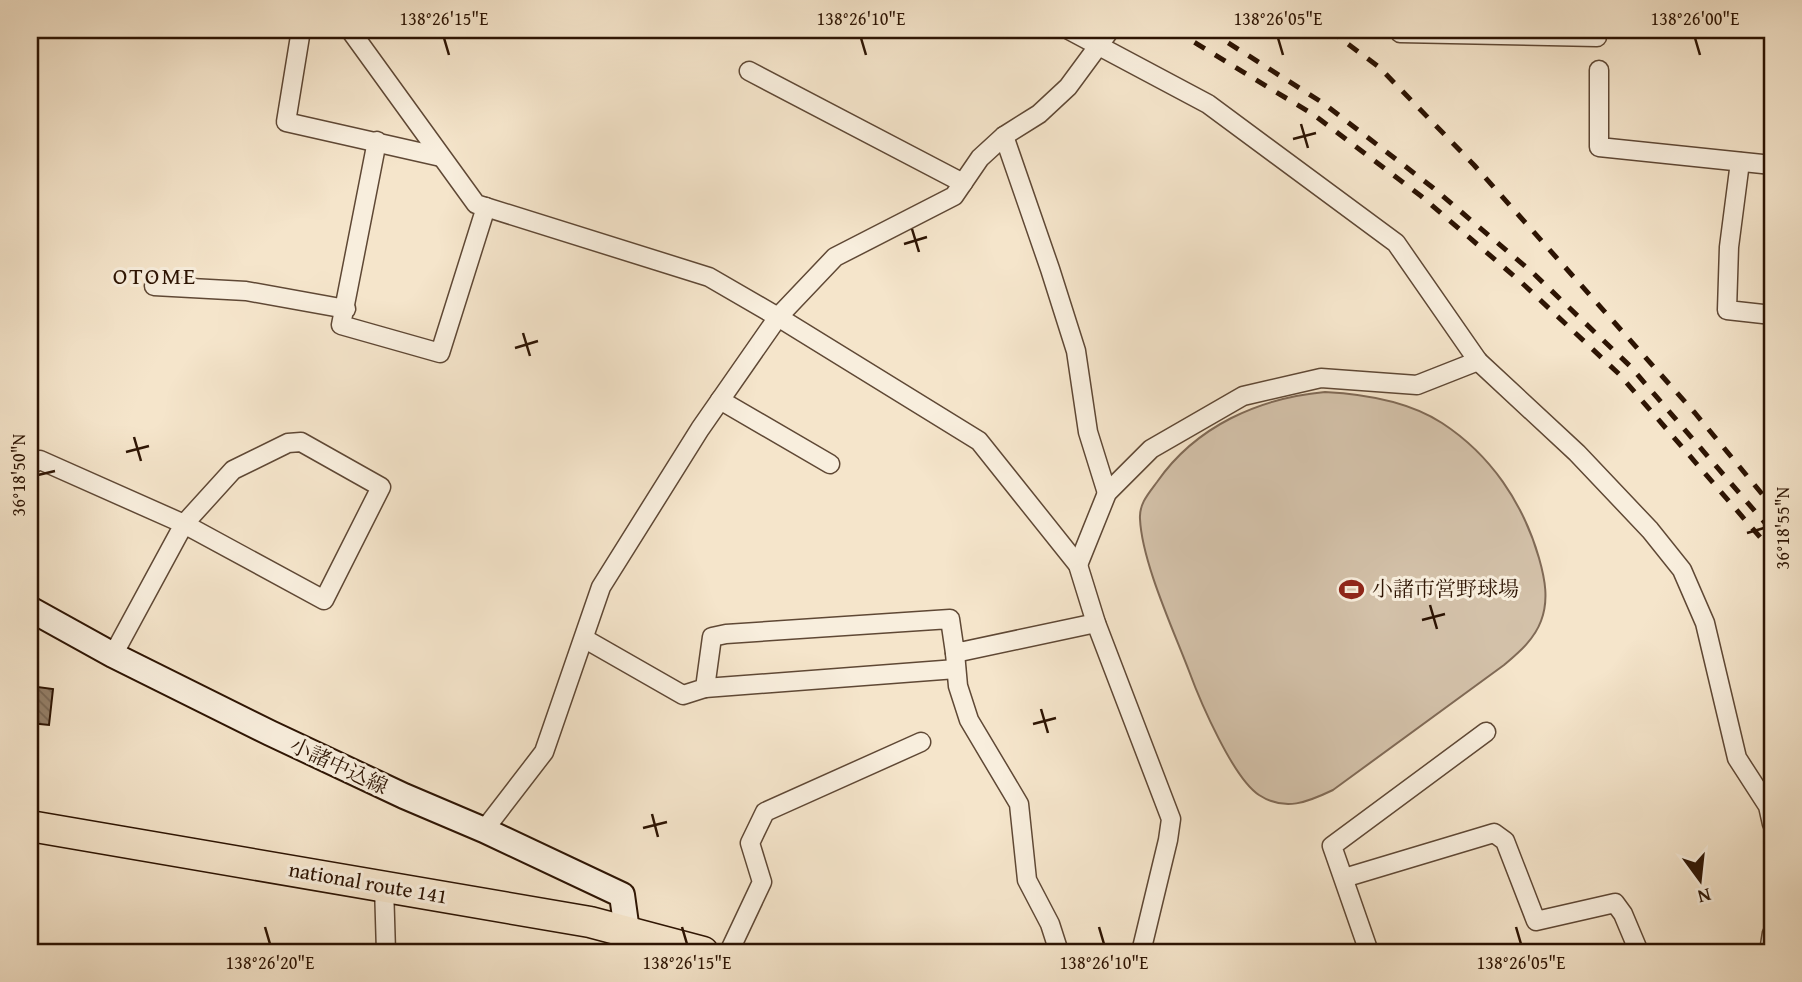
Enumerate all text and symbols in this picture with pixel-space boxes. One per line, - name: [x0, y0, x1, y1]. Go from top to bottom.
- text: 138°26'15"E: [400, 5, 488, 32]
- text: 138°26'10"E: [817, 5, 905, 32]
- text: 138°26'05"E: [1234, 5, 1322, 32]
- text: 138°26'00"E: [1651, 5, 1739, 32]
- district label: OTOME: [113, 258, 197, 293]
- text: 36°18'50"N: [5, 433, 32, 516]
- text: 36°18'55"N: [1769, 486, 1796, 569]
- place label: 小諸市営野球場: [1372, 573, 1519, 604]
- sports icon: 小諸市営野球場: [1338, 575, 1366, 603]
- street label: 小諸中込線: [285, 729, 393, 802]
- north arrow: [1666, 846, 1736, 916]
- street label: national route 141: [286, 853, 450, 912]
- text: N: [1694, 881, 1714, 912]
- text: 138°26'20"E: [226, 949, 314, 976]
- text: 138°26'15"E: [643, 949, 731, 976]
- text: 138°26'10"E: [1060, 949, 1148, 976]
- text: 138°26'05"E: [1477, 949, 1565, 976]

